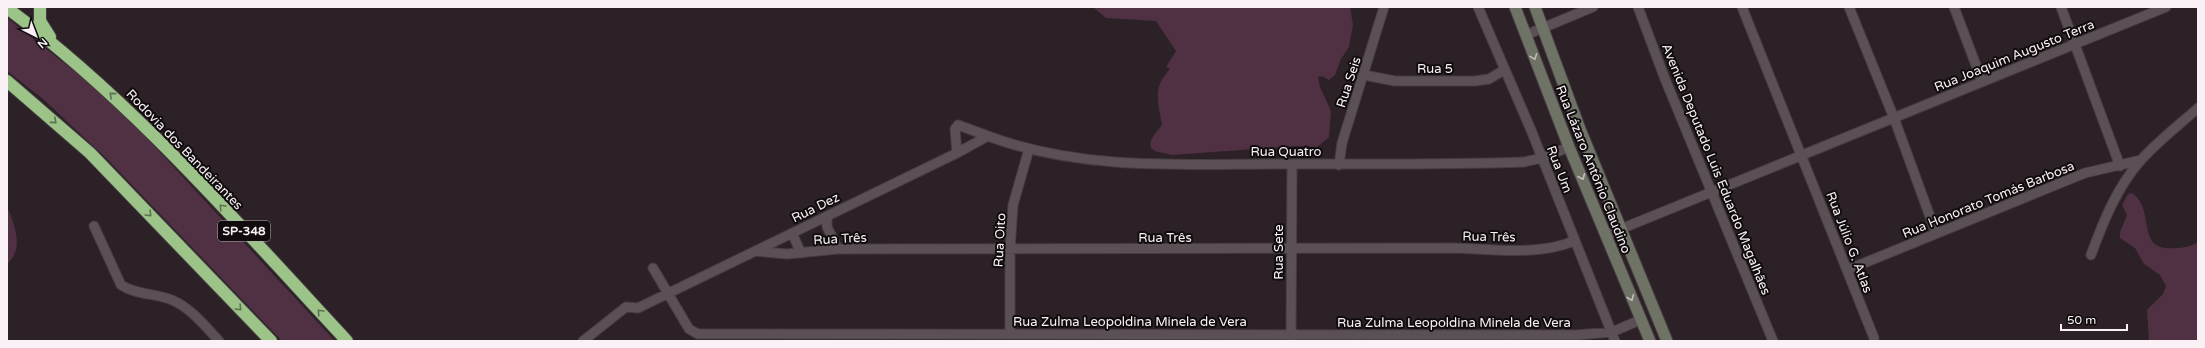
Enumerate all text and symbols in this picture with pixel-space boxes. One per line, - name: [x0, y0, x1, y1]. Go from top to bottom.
- north arrow: [16, 16, 56, 56]
- street label: Rua Joaquim Augusto Terra: [1932, 16, 2097, 95]
- text: N: [35, 35, 50, 51]
- street label: Avenida Deputado Luis Eduardo Magalhães: [1658, 41, 1774, 297]
- one-way arrow: [1530, 53, 1538, 60]
- street label: Rua Seis: [1333, 55, 1365, 110]
- street label: Rua 5: [1417, 61, 1453, 77]
- street label: Rua Lázaro Antônio Claudino: [1552, 83, 1634, 256]
- street label: Rodovia dos Bandeirantes: [123, 86, 246, 213]
- one-way arrow: [110, 92, 117, 99]
- one-way arrow: [49, 116, 56, 123]
- street label: Rua Um: [1543, 143, 1575, 195]
- street label: Rua Quatro: [1250, 144, 1322, 160]
- street label: Rua Honorato Tomás Barbosa: [1900, 158, 2077, 242]
- one-way arrow: [1577, 174, 1585, 181]
- street label: Rua Dez: [789, 189, 842, 226]
- street label: Rua Júlio G. Atlas: [1822, 189, 1876, 295]
- one-way arrow: [220, 204, 227, 212]
- one-way arrow: [144, 209, 152, 217]
- street label: Rua Oito: [991, 212, 1009, 268]
- road number: SP-348: [218, 221, 270, 241]
- street label: Rua Sete: [1271, 224, 1287, 280]
- street label: Rua Três: [1462, 229, 1516, 245]
- street label: Rua Três: [813, 230, 867, 248]
- street label: Rua Três: [1138, 230, 1192, 246]
- one-way arrow: [1627, 294, 1635, 301]
- one-way arrow: [234, 303, 242, 311]
- scale bar: [2061, 306, 2127, 332]
- one-way arrow: [318, 310, 325, 317]
- text: 50 m: [2067, 313, 2096, 327]
- street label: Rua Zulma Leopoldina Minela de Vera: [1013, 314, 1247, 330]
- street label: Rua Zulma Leopoldina Minela de Vera: [1337, 315, 1571, 331]

